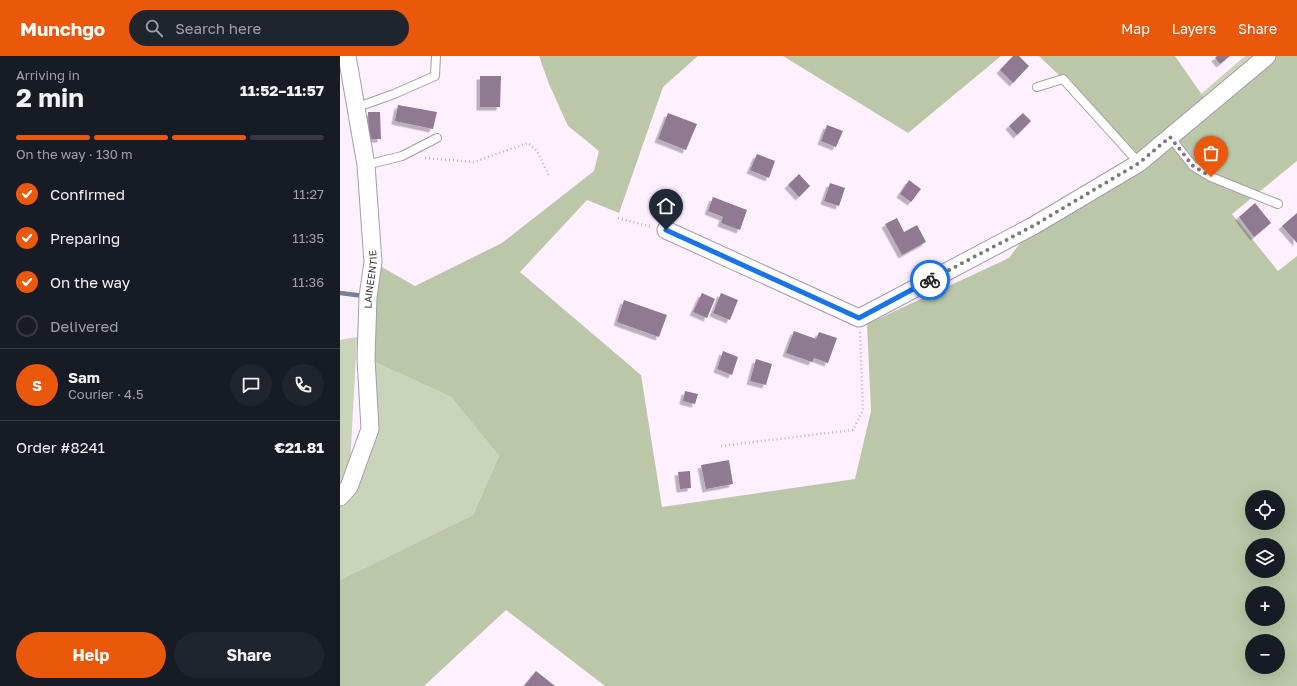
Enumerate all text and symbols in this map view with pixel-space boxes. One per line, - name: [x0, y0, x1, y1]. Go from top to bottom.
- search box: [129, 10, 409, 46]
- text: Munchgo: [20, 17, 105, 40]
- icon: search: [143, 17, 165, 39]
- text: Search here: [175, 19, 261, 37]
- text: Map: [1121, 20, 1150, 37]
- text: Layers: [1172, 20, 1216, 37]
- text: Share: [1238, 20, 1277, 37]
- text: Arriving in: [16, 67, 80, 83]
- text: 11:52–11:57: [240, 81, 324, 99]
- text: 2 min: [16, 82, 84, 113]
- pin: [1194, 136, 1228, 177]
- icon: bag: [1200, 142, 1222, 164]
- text: On the way · 130 m: [16, 146, 133, 162]
- icon: check: [16, 183, 38, 205]
- text: Confirmed: [50, 185, 125, 203]
- text: 11:27: [293, 186, 324, 202]
- pin: [649, 189, 683, 230]
- icon: home: [655, 195, 677, 217]
- icon: check: [16, 227, 38, 249]
- text: Preparing: [50, 229, 120, 247]
- text: 11:35: [292, 230, 324, 246]
- street label: LAINEENTIE: [362, 250, 379, 309]
- courier: [910, 260, 950, 300]
- icon: bike: [919, 269, 941, 291]
- icon: check: [16, 271, 38, 293]
- text: On the way: [50, 273, 130, 291]
- text: 11:36: [292, 274, 324, 290]
- text: Delivered: [50, 317, 118, 335]
- button: chat: [230, 364, 272, 406]
- button: phone: [282, 364, 324, 406]
- text: Sam: [68, 368, 100, 386]
- text: S: [32, 376, 42, 394]
- text: Courier · 4.5: [68, 386, 143, 402]
- text: Order #8241: [16, 438, 105, 456]
- text: €21.81: [274, 438, 324, 456]
- map controls: [1245, 490, 1285, 674]
- button: locate: [1245, 490, 1285, 530]
- button: layers: [1245, 538, 1285, 578]
- button: +: [1245, 586, 1285, 626]
- button: Help: [16, 632, 166, 678]
- button: Share: [174, 632, 324, 678]
- button: −: [1245, 634, 1285, 674]

